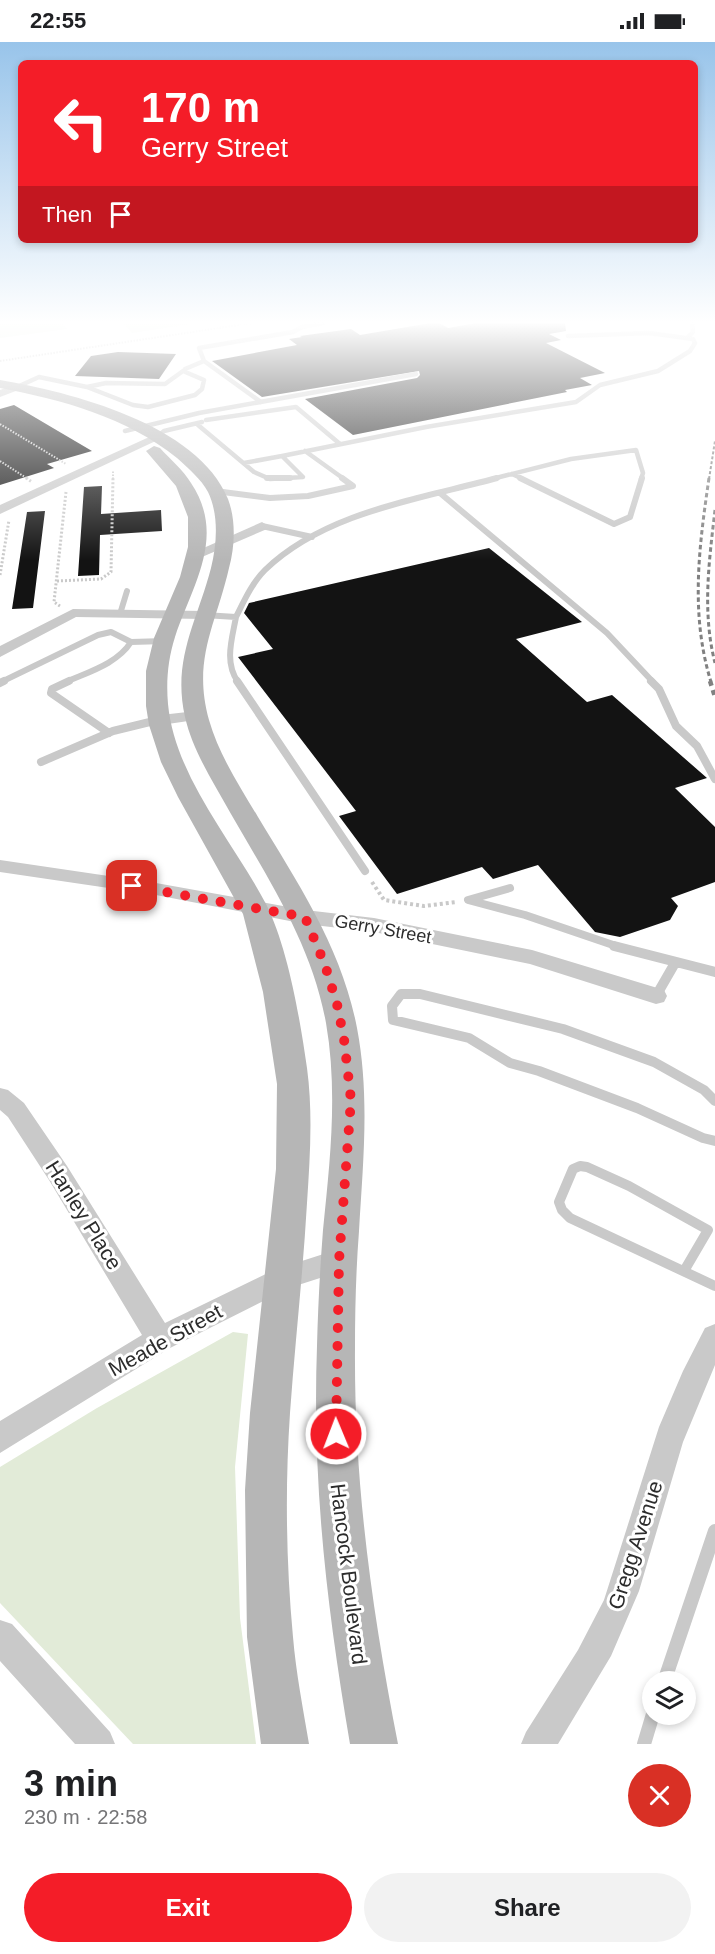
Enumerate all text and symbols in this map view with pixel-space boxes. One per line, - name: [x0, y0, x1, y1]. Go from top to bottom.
- text: 22:55: [30, 8, 86, 33]
- icon: left: [42, 84, 120, 162]
- text: 170 m: [141, 84, 260, 131]
- text: Gerry Street: [141, 133, 288, 163]
- icon: arrive: [104, 198, 137, 231]
- text: Then: [42, 202, 92, 227]
- pin: [106, 860, 157, 911]
- icon: arrive: [115, 869, 148, 902]
- street label: Gerry Street: [333, 911, 433, 947]
- street label: Hanley Place: [41, 1156, 127, 1274]
- street label: Meade Street: [104, 1299, 226, 1381]
- position arrow: [304, 1402, 368, 1466]
- street label: Gregg Avenue: [603, 1478, 667, 1612]
- street label: Hancock Boulevard: [326, 1482, 372, 1666]
- map controls: [642, 1671, 696, 1725]
- button: layers: [642, 1671, 696, 1725]
- text: 3 min: [24, 1763, 118, 1804]
- button: close: [628, 1764, 691, 1827]
- text: 230 m · 22:58: [24, 1806, 147, 1828]
- button: Exit: [24, 1873, 352, 1942]
- button: Share: [364, 1873, 691, 1942]

